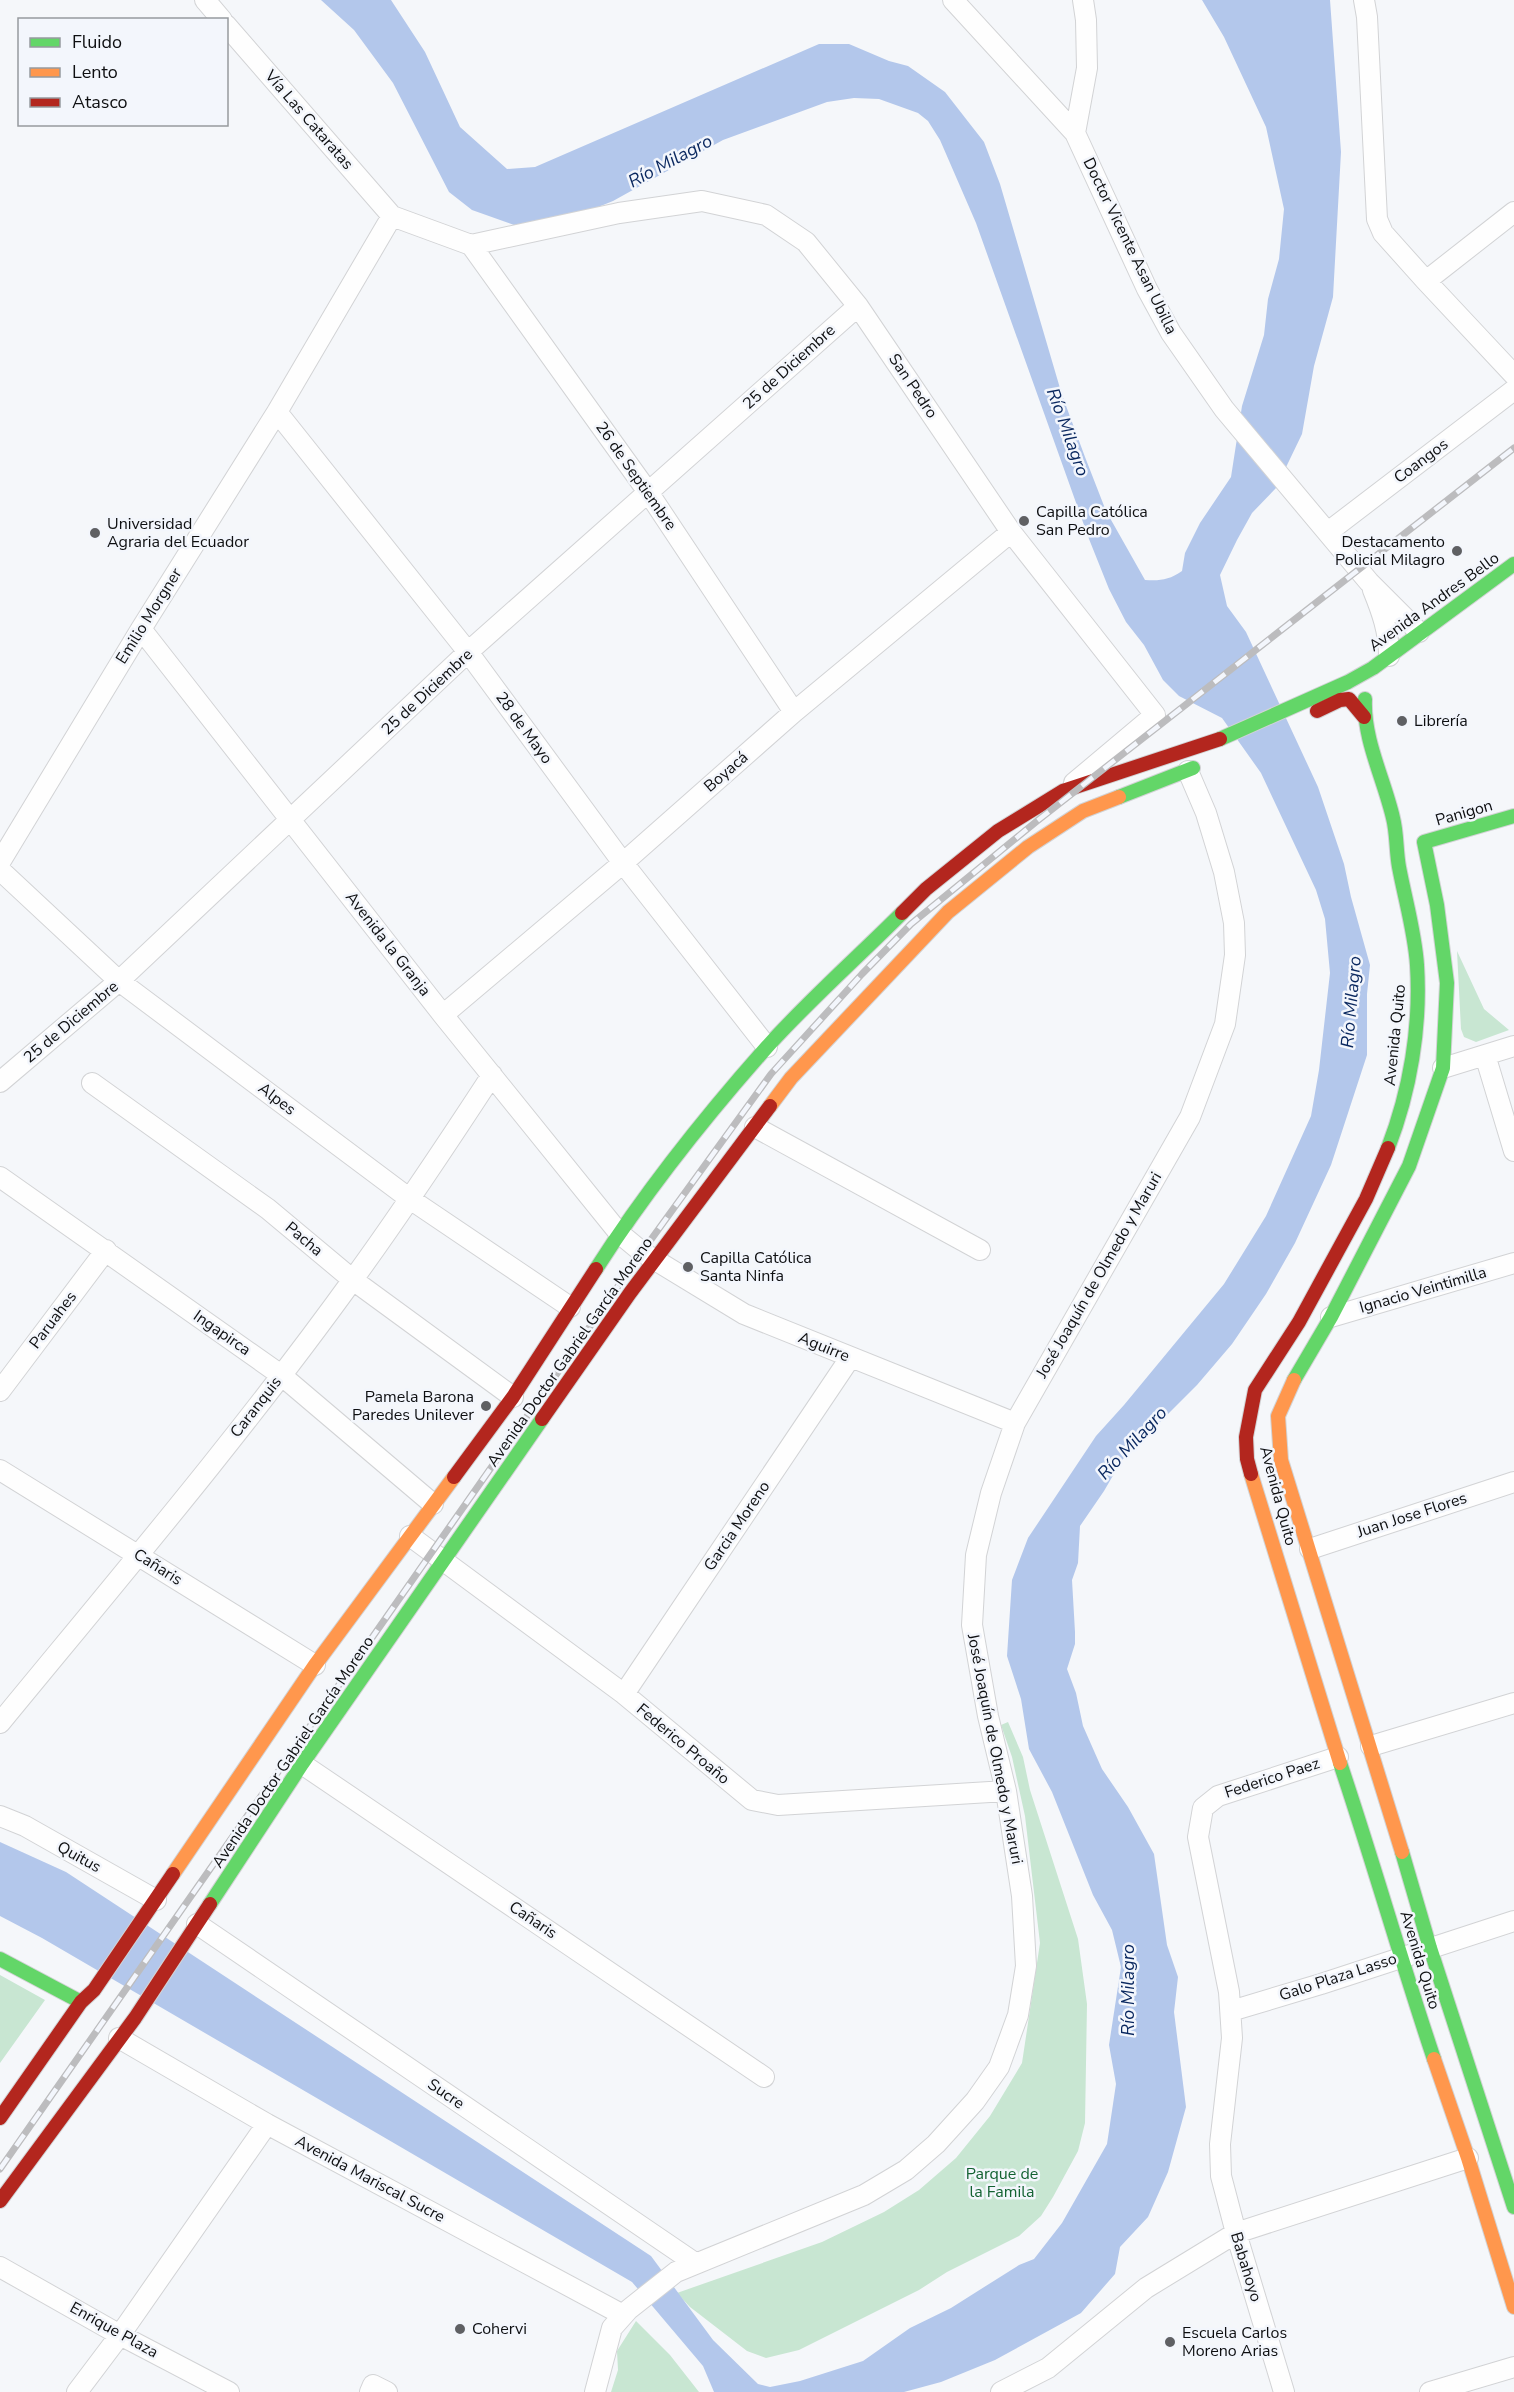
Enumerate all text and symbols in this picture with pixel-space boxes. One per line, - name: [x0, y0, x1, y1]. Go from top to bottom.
- legend: [18, 18, 228, 126]
- text: Fluido: [72, 30, 122, 54]
- text: Lento: [72, 60, 118, 84]
- street label: Vía Las Cataratas: [259, 65, 358, 174]
- text: Atasco: [72, 90, 128, 114]
- water label: Río Milagro: [624, 129, 716, 193]
- street label: Doctor Vicente Asan Ubilla: [1078, 154, 1182, 338]
- street label: 25 de Diciembre: [738, 319, 840, 415]
- street label: San Pedro: [883, 349, 943, 423]
- water label: Río Milagro: [1041, 385, 1095, 479]
- street label: 26 de Septiembre: [590, 417, 682, 535]
- street label: Coangos: [1389, 433, 1453, 489]
- place label: Capilla Católica San Pedro: [1036, 501, 1148, 541]
- place label: Universidad Agraria del Ecuador: [107, 513, 249, 553]
- marker: Capilla Católica San Pedro: [1017, 514, 1031, 528]
- marker: Universidad Agraria del Ecuador: [88, 526, 102, 540]
- place label: Destacamento Policial Milagro: [1335, 531, 1445, 571]
- marker: Destacamento Policial Milagro: [1450, 544, 1464, 558]
- street label: Avenida Andres Bello: [1364, 547, 1504, 657]
- street label: Emilio Morgner: [111, 564, 187, 668]
- street label: 25 de Diciembre: [376, 644, 478, 740]
- street label: 28 de Mayo: [490, 687, 558, 769]
- place label: Librería: [1414, 710, 1468, 732]
- marker: Librería: [1395, 714, 1409, 728]
- street label: Boyacá: [699, 747, 753, 797]
- street label: Panigon: [1433, 794, 1495, 832]
- street label: Avenida la Granja: [340, 887, 436, 1001]
- water label: Río Milagro: [1335, 955, 1367, 1049]
- street label: 25 de Diciembre: [19, 976, 123, 1068]
- street label: Avenida Quito: [1379, 983, 1411, 1087]
- street label: Alpes: [254, 1078, 300, 1120]
- street label: José Joaquín de Olmedo y Maruri: [1030, 1168, 1167, 1383]
- street label: Pacha: [280, 1217, 328, 1261]
- street label: Avenida Doctor Gabriel García Moreno: [482, 1233, 658, 1471]
- place label: Capilla Católica Santa Ninfa: [700, 1247, 812, 1287]
- marker: Capilla Católica Santa Ninfa: [681, 1260, 695, 1274]
- street label: Ignacio Veintimilla: [1357, 1261, 1489, 1319]
- street label: Paruahes: [24, 1287, 82, 1353]
- street label: Ingapirca: [189, 1305, 255, 1361]
- street label: Aguirre: [795, 1327, 853, 1367]
- street label: Caranquis: [225, 1372, 287, 1442]
- place label: Pamela Barona Paredes Unilever: [352, 1386, 474, 1426]
- marker: Pamela Barona Paredes Unilever: [479, 1399, 493, 1413]
- water label: Río Milagro: [1092, 1401, 1172, 1485]
- street label: Avenida Quito: [1254, 1444, 1302, 1548]
- street label: Garcia Moreno: [699, 1477, 775, 1575]
- street label: Juan Jose Flores: [1353, 1487, 1470, 1543]
- street label: Cañaris: [129, 1543, 187, 1591]
- street label: José Joaquín de Olmedo y Maruri: [962, 1631, 1028, 1866]
- street label: Avenida Doctor Gabriel García Moreno: [207, 1632, 379, 1872]
- street label: Federico Proaño: [632, 1698, 734, 1790]
- street label: Federico Paez: [1222, 1752, 1322, 1804]
- street label: Quitus: [53, 1836, 105, 1878]
- street label: Cañaris: [505, 1896, 561, 1944]
- street label: Avenida Quito: [1395, 1908, 1445, 2012]
- water label: Río Milagro: [1116, 1944, 1140, 2036]
- street label: Galo Plaza Lasso: [1276, 1948, 1400, 2006]
- street label: Sucre: [423, 2074, 469, 2114]
- street label: Avenida Mariscal Sucre: [291, 2130, 449, 2228]
- park label: Parque de la Famila: [966, 2163, 1038, 2203]
- street label: Babahoyo: [1225, 2229, 1267, 2305]
- street label: Enrique Plaza: [66, 2297, 162, 2363]
- place label: Cohervi: [472, 2318, 527, 2340]
- marker: Cohervi: [453, 2322, 467, 2336]
- place label: Escuela Carlos Moreno Arias: [1182, 2322, 1287, 2362]
- marker: Escuela Carlos Moreno Arias: [1163, 2335, 1177, 2349]

